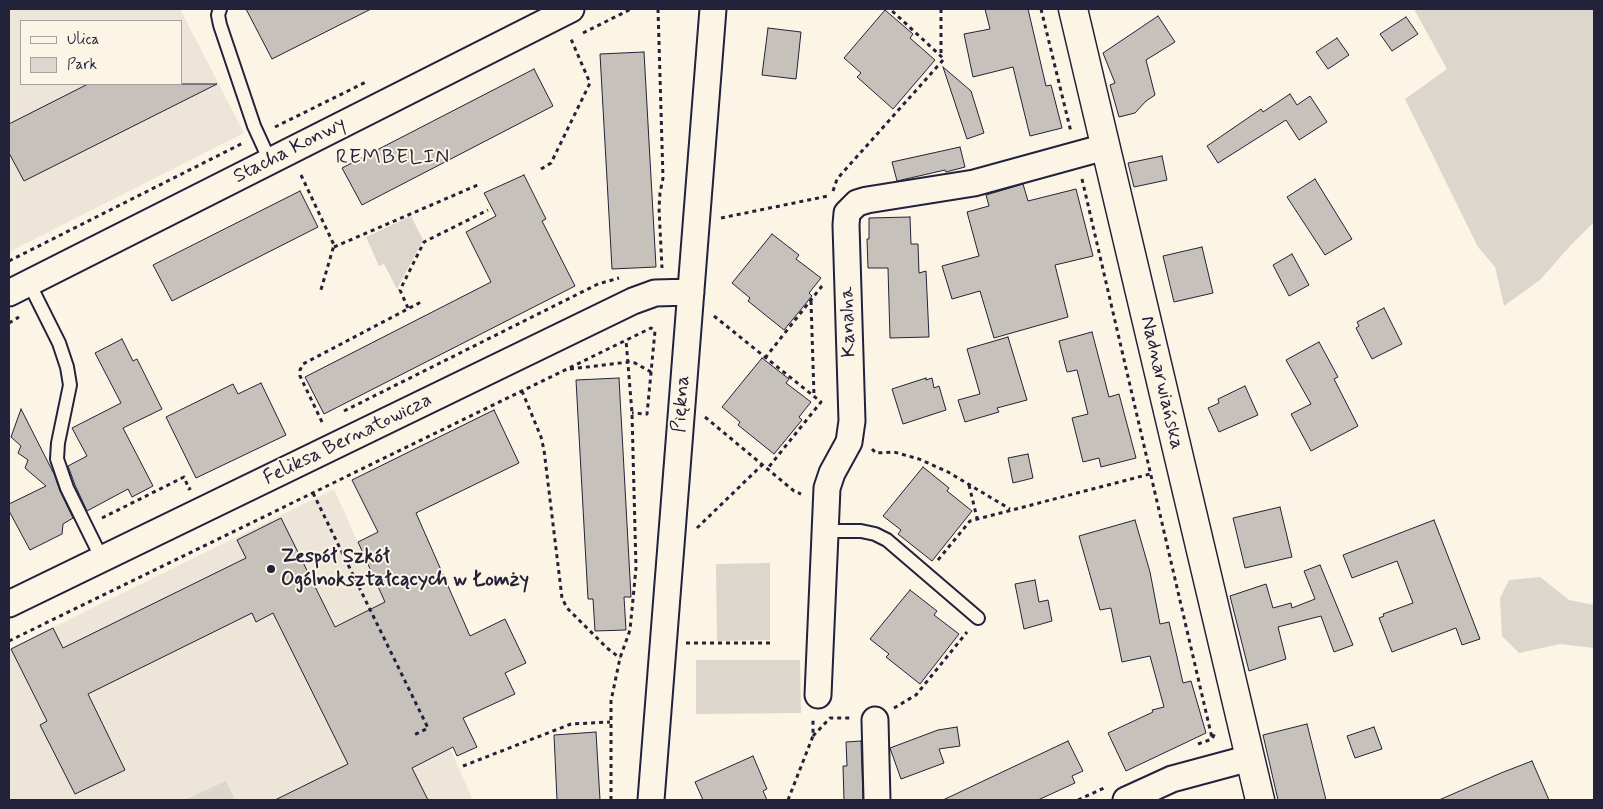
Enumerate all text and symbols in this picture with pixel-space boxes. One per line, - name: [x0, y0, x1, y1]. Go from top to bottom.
- legend: [20, 20, 182, 85]
- text: Ulica: [67, 30, 99, 50]
- text: Park: [67, 55, 97, 75]
- street label: Stacha Konwy: [230, 112, 350, 190]
- district label: REMBELIN: [335, 146, 451, 172]
- street label: Kanalna: [836, 286, 862, 358]
- street label: Nadnarwiańska: [1134, 314, 1188, 452]
- street label: Piękna: [668, 374, 696, 434]
- street label: Feliksa Bernatowicza: [260, 389, 436, 491]
- place label: Zespół Szkół Ogólnokształcących w Łomży: [281, 546, 529, 593]
- marker: Zespół Szkół Ogólnokształcących w Łomży: [265, 563, 277, 575]

